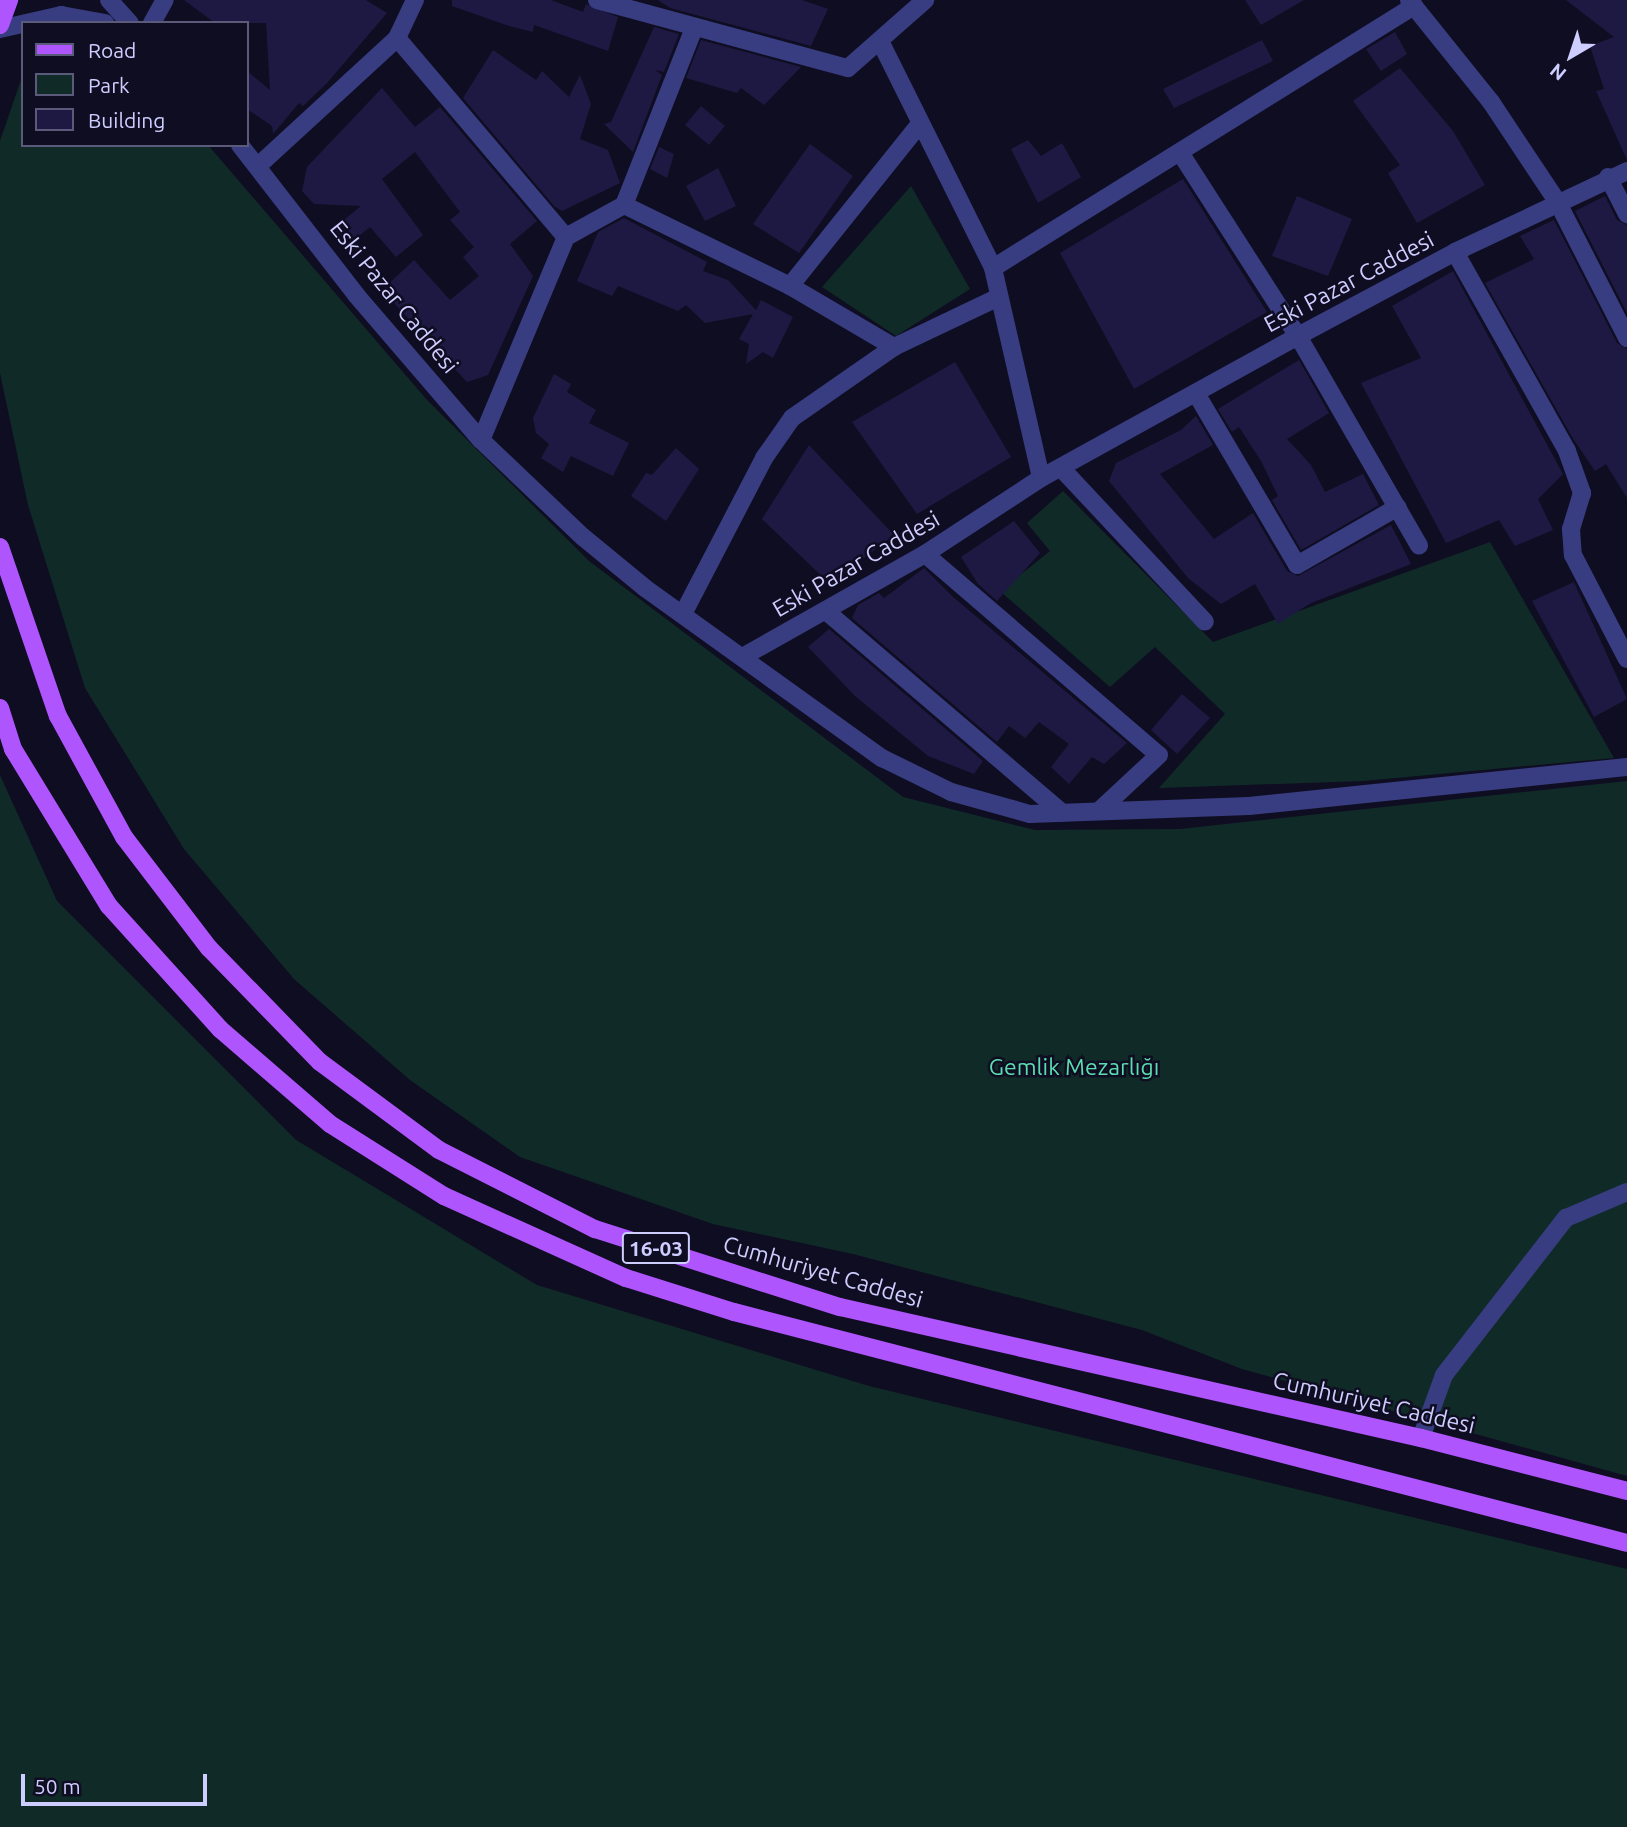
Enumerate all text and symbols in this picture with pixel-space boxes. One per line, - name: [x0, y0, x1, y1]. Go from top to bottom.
- legend: [21, 21, 248, 147]
- north arrow: [1536, 21, 1606, 91]
- text: Road: [88, 38, 136, 62]
- text: N: [1545, 59, 1570, 85]
- text: Park: [88, 73, 130, 97]
- text: Building: [88, 108, 165, 132]
- street label: Eski Pazar Caddesi: [324, 215, 464, 379]
- street label: Eski Pazar Caddesi: [1259, 226, 1439, 338]
- street label: Eski Pazar Caddesi: [768, 505, 944, 623]
- park label: Gemlik Mezarlığı: [989, 1053, 1159, 1081]
- road number: 16-03: [621, 1230, 691, 1266]
- street label: Cumhuriyet Caddesi: [720, 1230, 926, 1314]
- street label: Cumhuriyet Caddesi: [1270, 1366, 1478, 1440]
- scale bar: [24, 1760, 210, 1804]
- text: 50 m: [34, 1774, 81, 1798]

